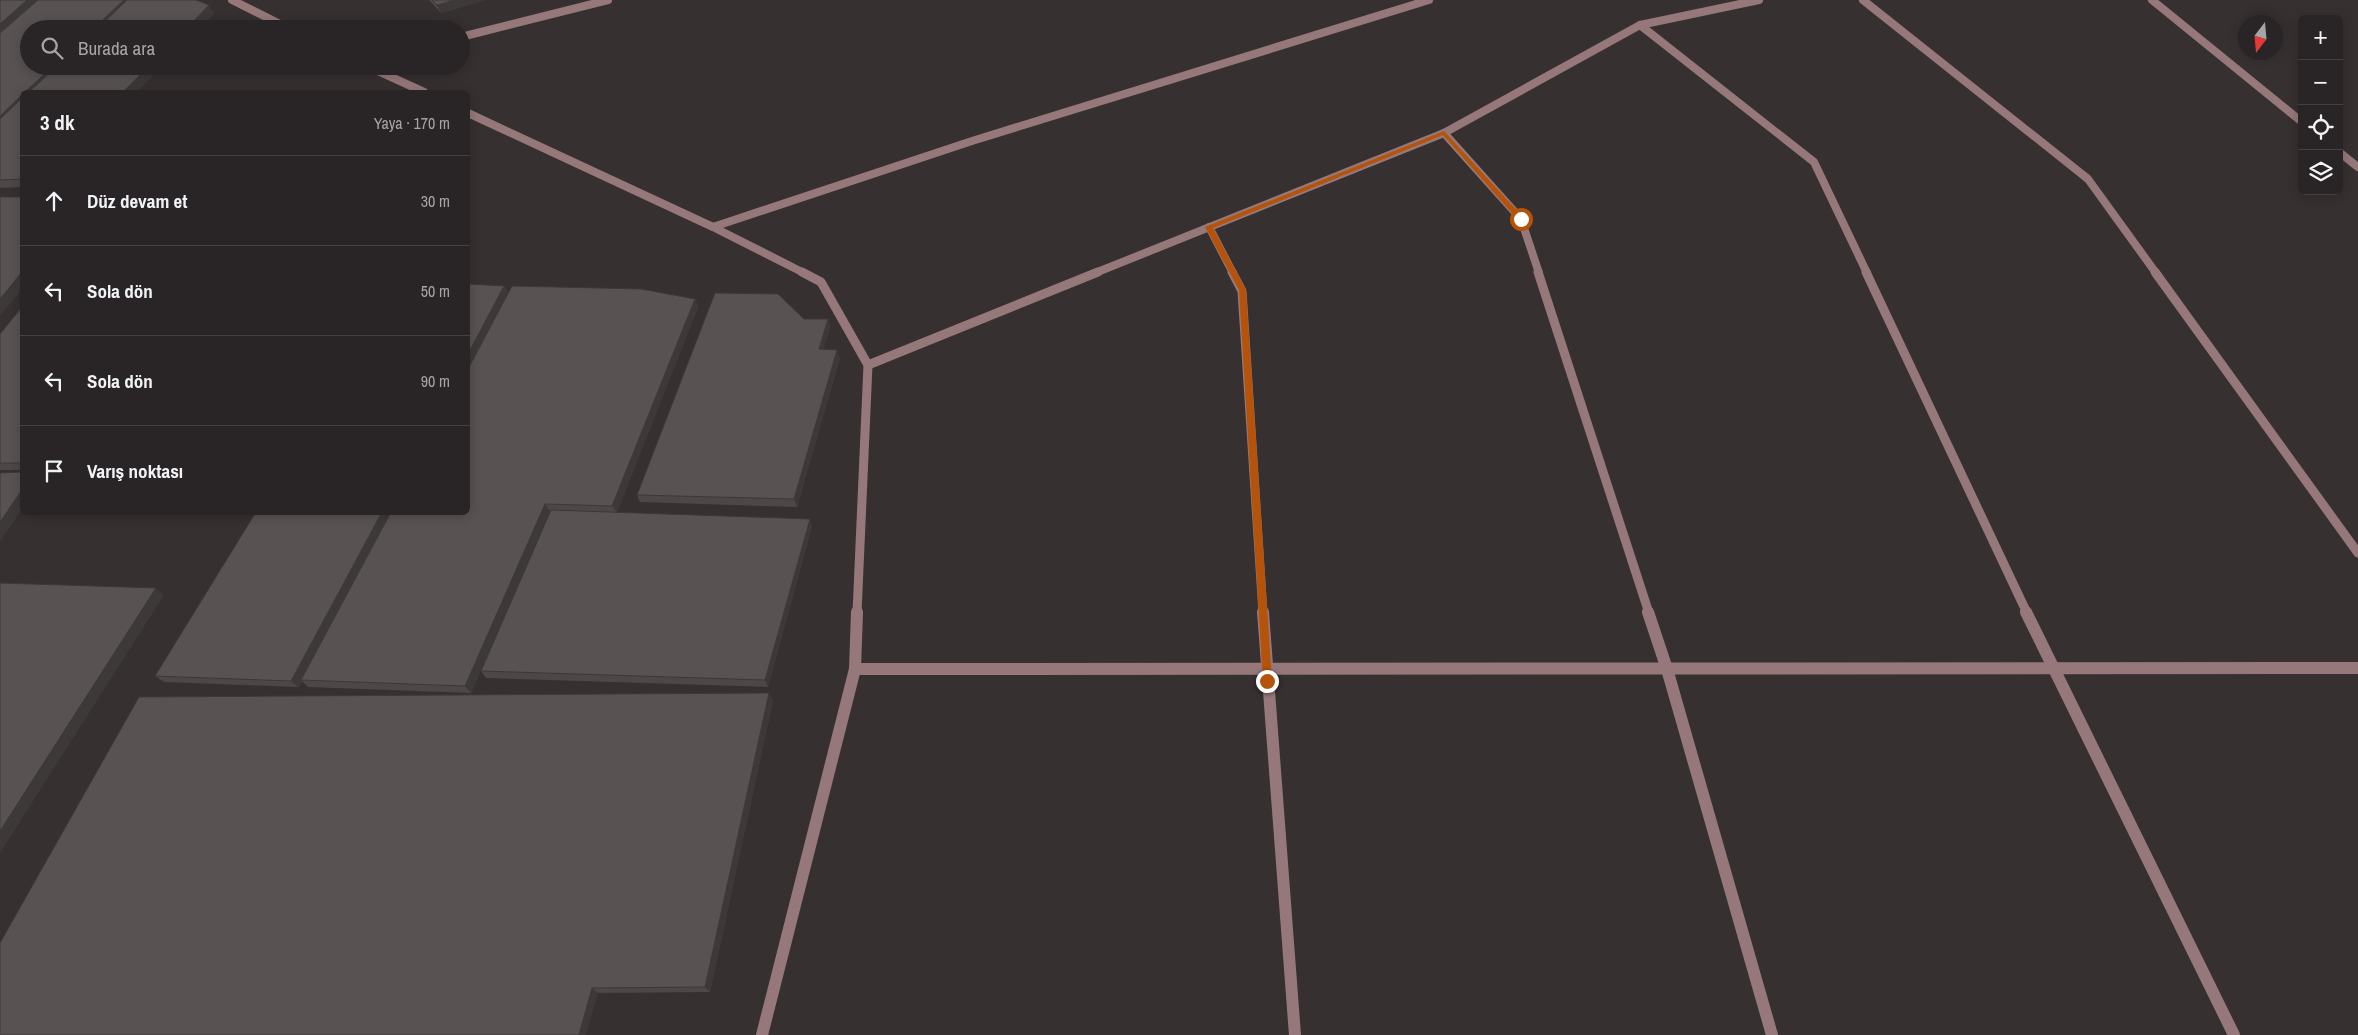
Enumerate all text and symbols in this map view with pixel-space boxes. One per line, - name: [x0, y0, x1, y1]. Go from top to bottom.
- north arrow: [2238, 15, 2283, 60]
- map controls: [2298, 15, 2343, 195]
- button: +: [2298, 15, 2343, 60]
- search box: [20, 20, 470, 75]
- icon: search: [38, 34, 66, 62]
- text: Burada ara: [78, 35, 155, 61]
- button: −: [2298, 60, 2343, 105]
- button: locate: [2298, 105, 2343, 150]
- text: 3 dk: [40, 108, 74, 137]
- text: Yaya · 170 m: [374, 112, 450, 134]
- button: layers: [2298, 150, 2343, 195]
- icon: ahead: [40, 187, 68, 215]
- text: Düz devam et: [87, 188, 187, 214]
- text: 30 m: [421, 190, 450, 212]
- route start: [1510, 208, 1533, 231]
- icon: left: [40, 277, 68, 305]
- text: Sola dön: [87, 278, 153, 304]
- text: 50 m: [421, 280, 450, 302]
- icon: left: [40, 367, 68, 395]
- text: Sola dön: [87, 368, 153, 394]
- text: 90 m: [421, 370, 450, 392]
- icon: arrive: [40, 457, 68, 485]
- text: Varış noktası: [87, 458, 183, 484]
- route end: [1256, 670, 1279, 693]

